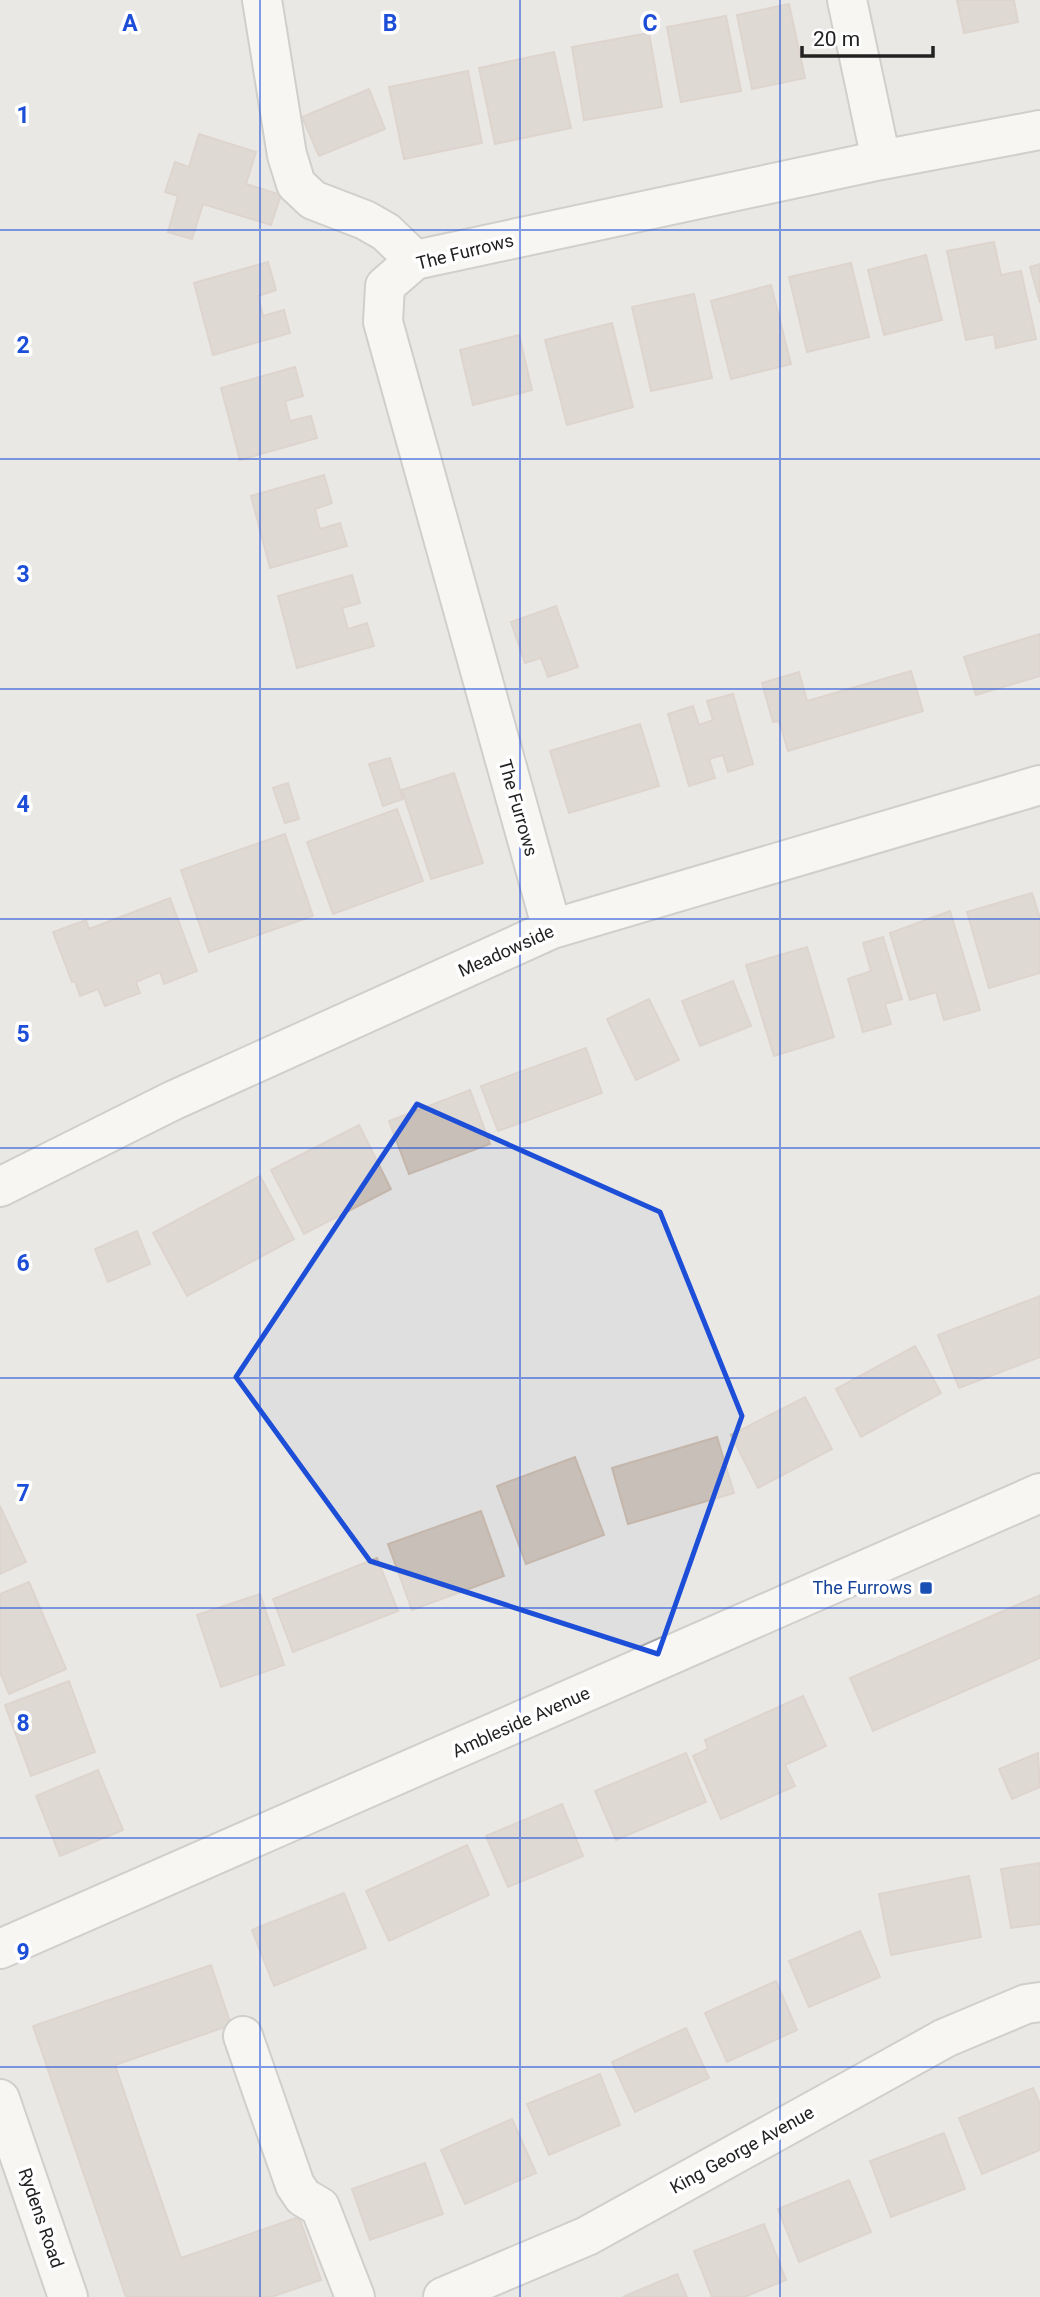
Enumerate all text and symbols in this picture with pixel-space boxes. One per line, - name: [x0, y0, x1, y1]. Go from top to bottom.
- text: A: [122, 10, 138, 37]
- text: B: [383, 10, 397, 37]
- text: C: [642, 10, 658, 37]
- scale bar: [802, 14, 933, 58]
- text: 20 m: [813, 27, 860, 51]
- text: 1: [16, 102, 30, 129]
- street label: The Furrows: [414, 229, 516, 274]
- text: 2: [16, 332, 30, 359]
- text: 3: [16, 561, 30, 588]
- street label: The Furrows: [495, 757, 542, 859]
- text: 4: [16, 791, 30, 818]
- street label: Meadowside: [455, 920, 557, 981]
- text: 5: [16, 1021, 30, 1048]
- text: 6: [16, 1250, 30, 1277]
- text: 7: [16, 1480, 30, 1507]
- place label: The Furrows: [813, 1577, 912, 1598]
- marker: The Furrows: [918, 1580, 934, 1596]
- street label: Ambleside Avenue: [449, 1682, 593, 1761]
- text: 8: [16, 1710, 30, 1737]
- text: 9: [16, 1939, 30, 1966]
- street label: King George Avenue: [666, 2101, 817, 2198]
- street label: Rydens Road: [15, 2165, 68, 2271]

